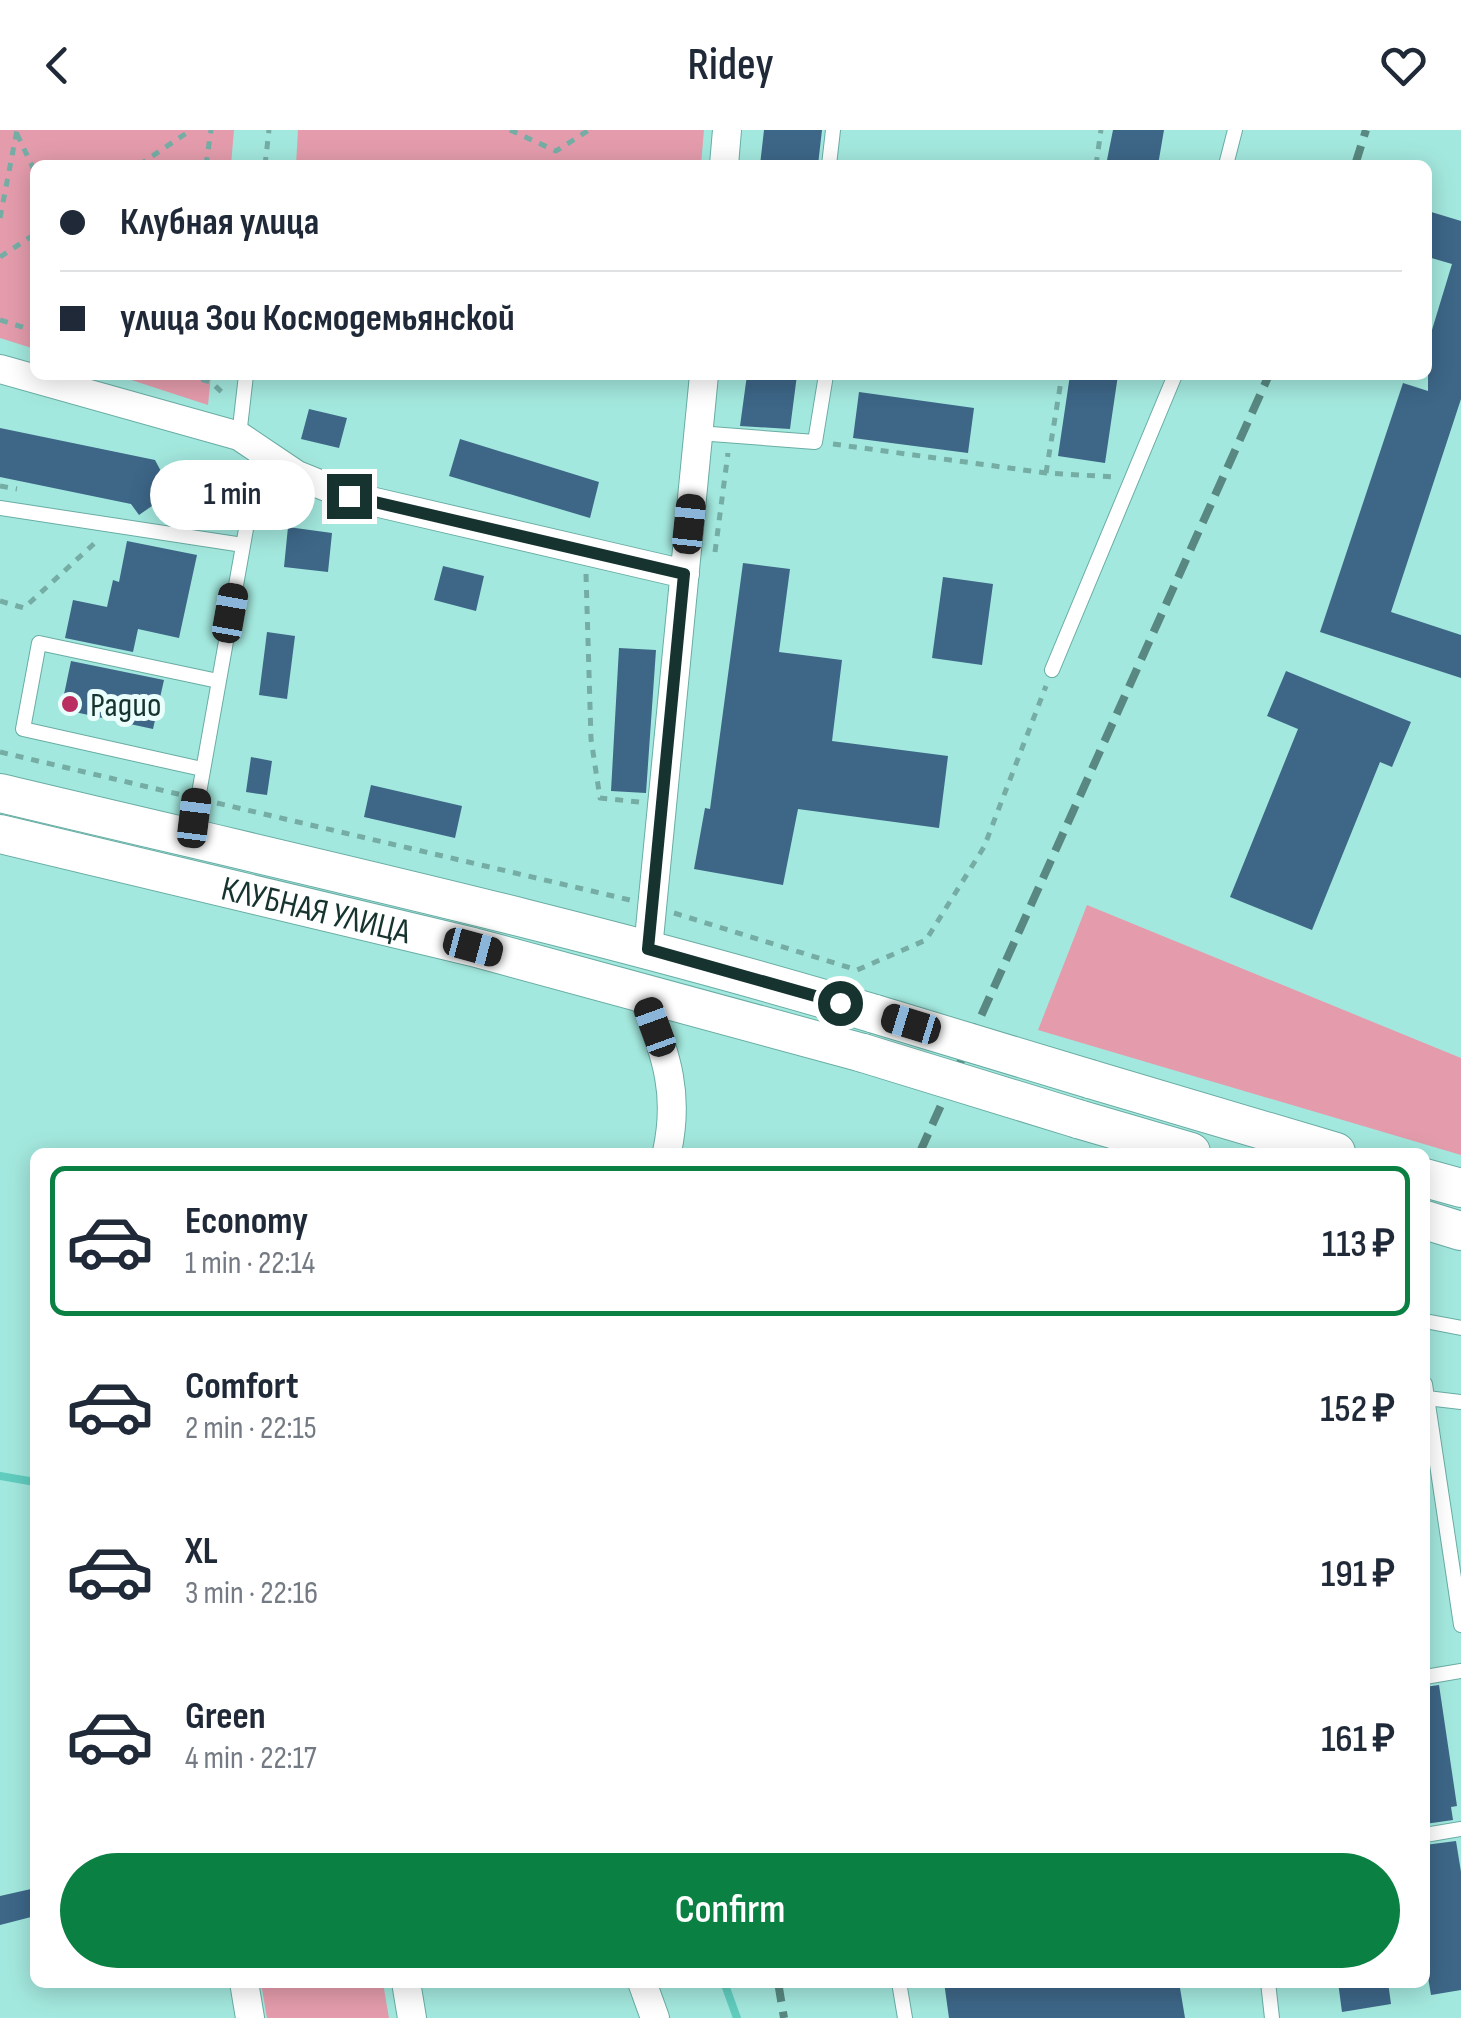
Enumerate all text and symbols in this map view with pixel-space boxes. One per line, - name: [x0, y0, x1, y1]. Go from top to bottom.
- icon: back: [30, 38, 85, 93]
- text: Ridey: [687, 38, 774, 93]
- icon: heart: [1376, 38, 1431, 93]
- text: Клубная улица: [120, 200, 319, 245]
- text: улица Зои Космодемьянской: [120, 296, 515, 341]
- callout: 1 min: [149, 461, 314, 531]
- route end: [327, 474, 372, 519]
- text: 1 min: [203, 475, 262, 514]
- car: [671, 493, 707, 555]
- car: [210, 581, 250, 645]
- place label: Радио: [90, 684, 161, 727]
- marker: Радио: [59, 693, 81, 715]
- car: [175, 786, 213, 850]
- street label: КЛУБНАЯ УЛИЦА: [217, 868, 415, 955]
- car: [440, 925, 506, 969]
- route start: [818, 981, 863, 1026]
- car: [631, 994, 679, 1060]
- car: [878, 1001, 944, 1047]
- icon: car: [65, 1196, 155, 1286]
- text: Economy: [185, 1199, 308, 1244]
- text: 113 ₽: [1322, 1222, 1395, 1267]
- text: 1 min · 22:14: [185, 1244, 315, 1283]
- icon: car: [65, 1361, 155, 1451]
- text: Comfort: [185, 1364, 299, 1409]
- text: 152 ₽: [1320, 1387, 1395, 1432]
- text: 2 min · 22:15: [185, 1409, 317, 1448]
- icon: car: [65, 1526, 155, 1616]
- text: XL: [185, 1529, 218, 1574]
- text: 191 ₽: [1321, 1552, 1395, 1597]
- text: 3 min · 22:16: [185, 1574, 318, 1613]
- icon: car: [65, 1691, 155, 1781]
- text: Green: [185, 1694, 266, 1739]
- text: 161 ₽: [1321, 1717, 1395, 1762]
- text: 4 min · 22:17: [185, 1739, 317, 1778]
- button: Confirm: [60, 1853, 1400, 1968]

